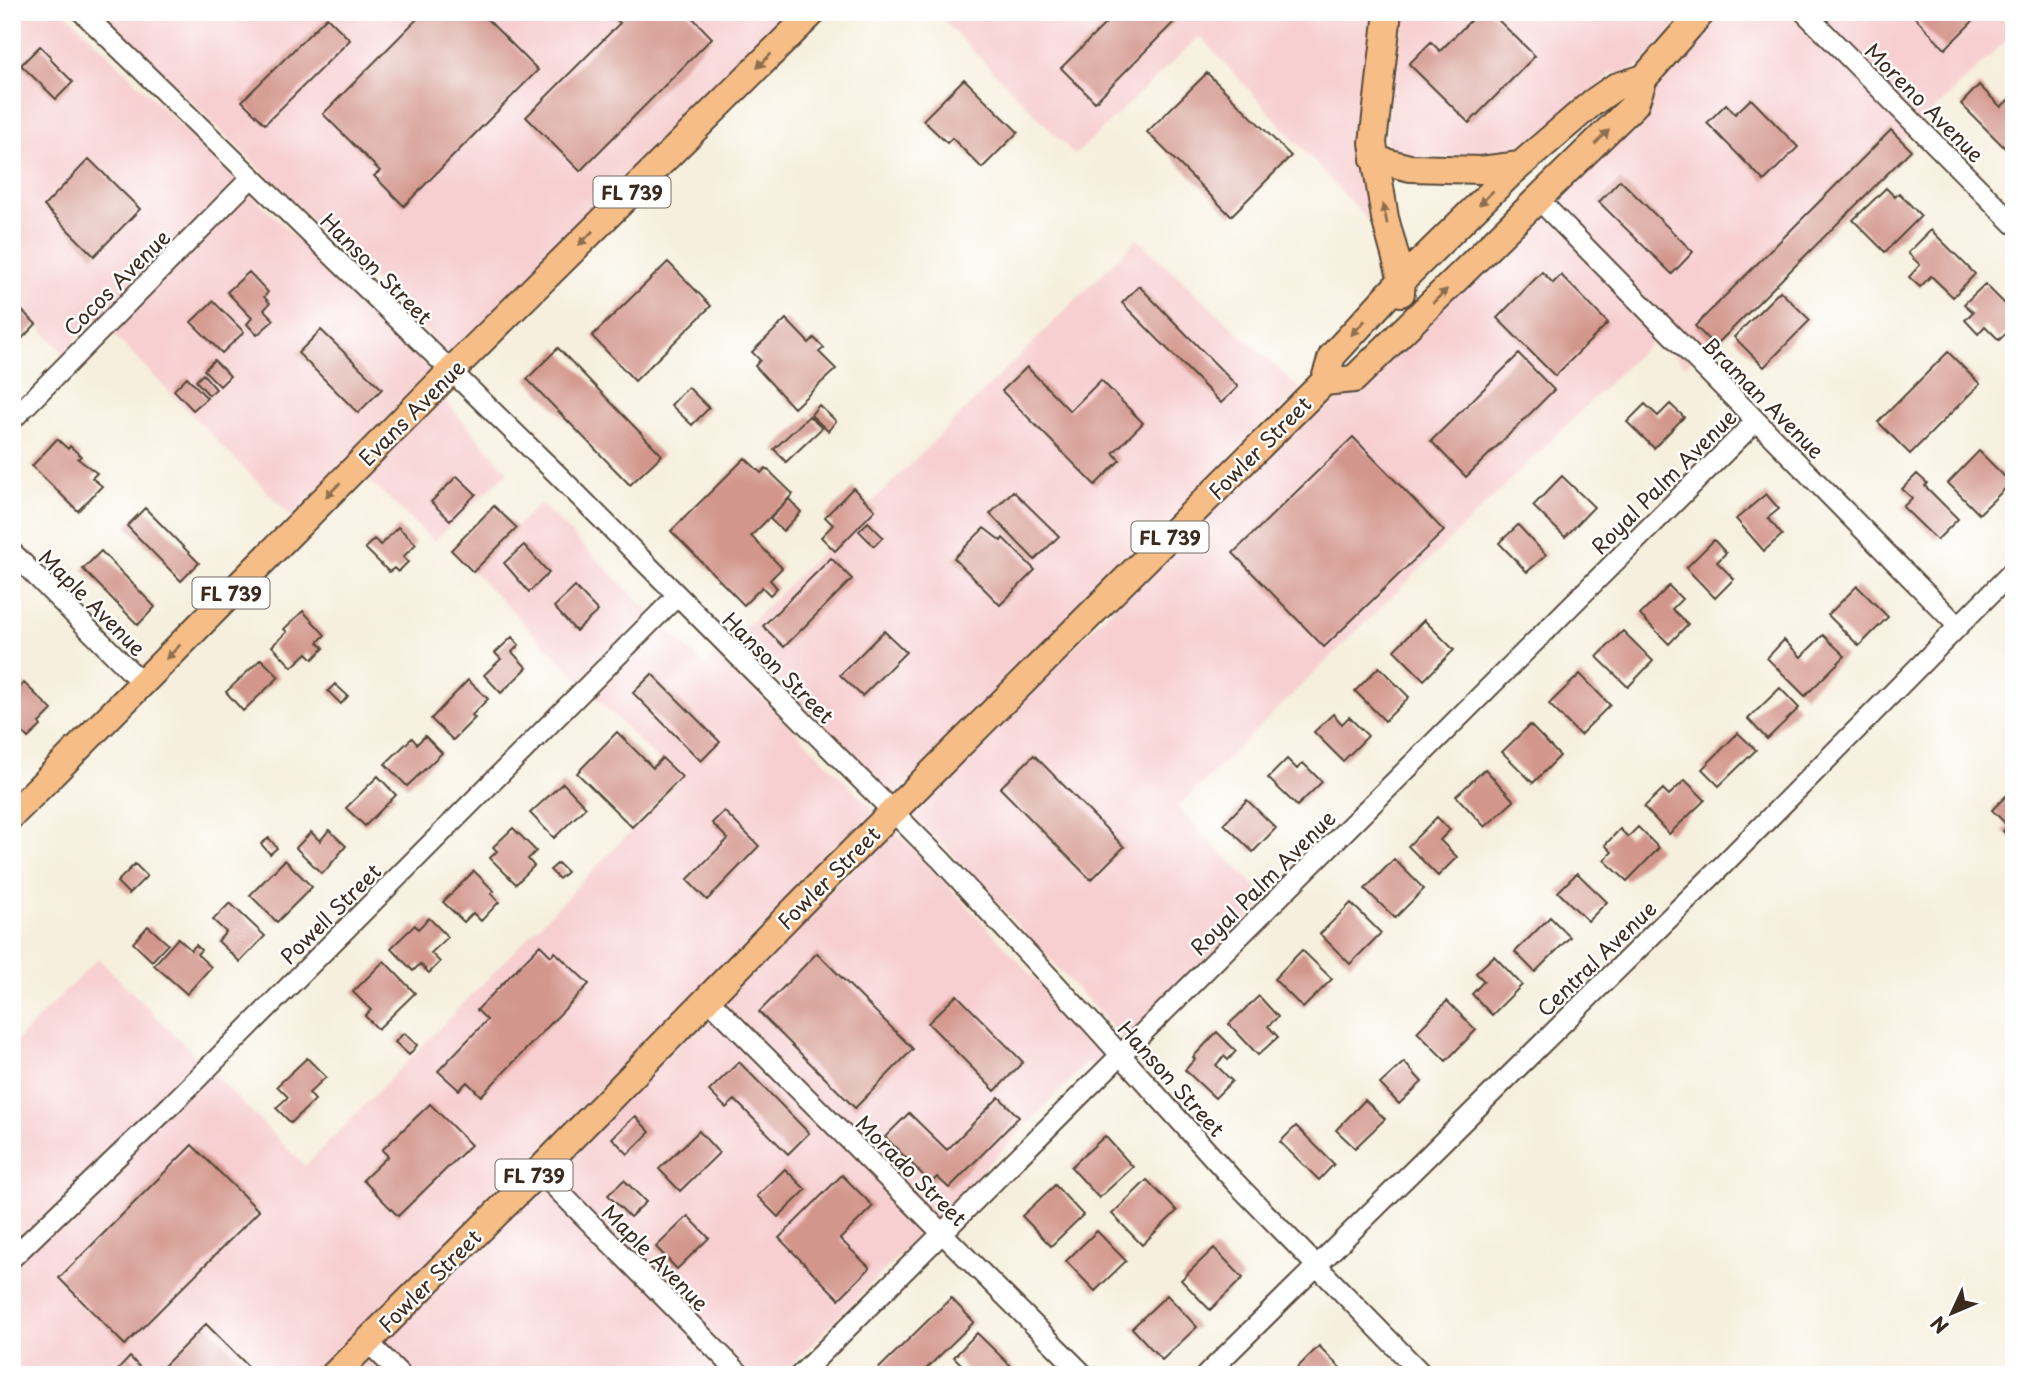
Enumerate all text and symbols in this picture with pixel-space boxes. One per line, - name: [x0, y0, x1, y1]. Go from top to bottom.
- street label: Moreno Avenue: [1858, 35, 1992, 169]
- one-way arrow: [756, 52, 773, 69]
- one-way arrow: [1594, 129, 1610, 146]
- road number: FL 739: [594, 176, 670, 208]
- one-way arrow: [1479, 189, 1495, 206]
- one-way arrow: [1379, 203, 1390, 225]
- street label: Hanson Street: [314, 205, 440, 331]
- street label: Cocos Avenue: [55, 221, 177, 343]
- one-way arrow: [578, 230, 595, 246]
- one-way arrow: [1431, 287, 1448, 304]
- one-way arrow: [1350, 319, 1366, 337]
- street label: Braman Avenue: [1696, 329, 1832, 465]
- street label: Evans Avenue: [351, 352, 471, 472]
- street label: Fowler Street: [1200, 388, 1318, 506]
- street label: Royal Palm Avenue: [1583, 401, 1743, 561]
- one-way arrow: [326, 481, 342, 498]
- road number: FL 739: [1132, 522, 1208, 552]
- street label: Maple Avenue: [32, 541, 154, 663]
- road number: FL 739: [192, 578, 270, 608]
- street label: Hanson Street: [716, 604, 842, 730]
- one-way arrow: [165, 643, 182, 660]
- street label: Royal Palm Avenue: [1182, 802, 1342, 962]
- street label: Fowler Street: [769, 818, 887, 936]
- street label: Powell Street: [272, 855, 388, 971]
- street label: Central Avenue: [1529, 892, 1663, 1024]
- street label: Hanson Street: [1111, 1013, 1233, 1143]
- street label: Morado Street: [849, 1107, 975, 1233]
- road number: FL 739: [496, 1160, 572, 1190]
- street label: Maple Avenue: [595, 1196, 717, 1318]
- street label: Fowler Street: [370, 1221, 488, 1339]
- north arrow: [1918, 1278, 1988, 1348]
- text: N: [1924, 1310, 1954, 1341]

